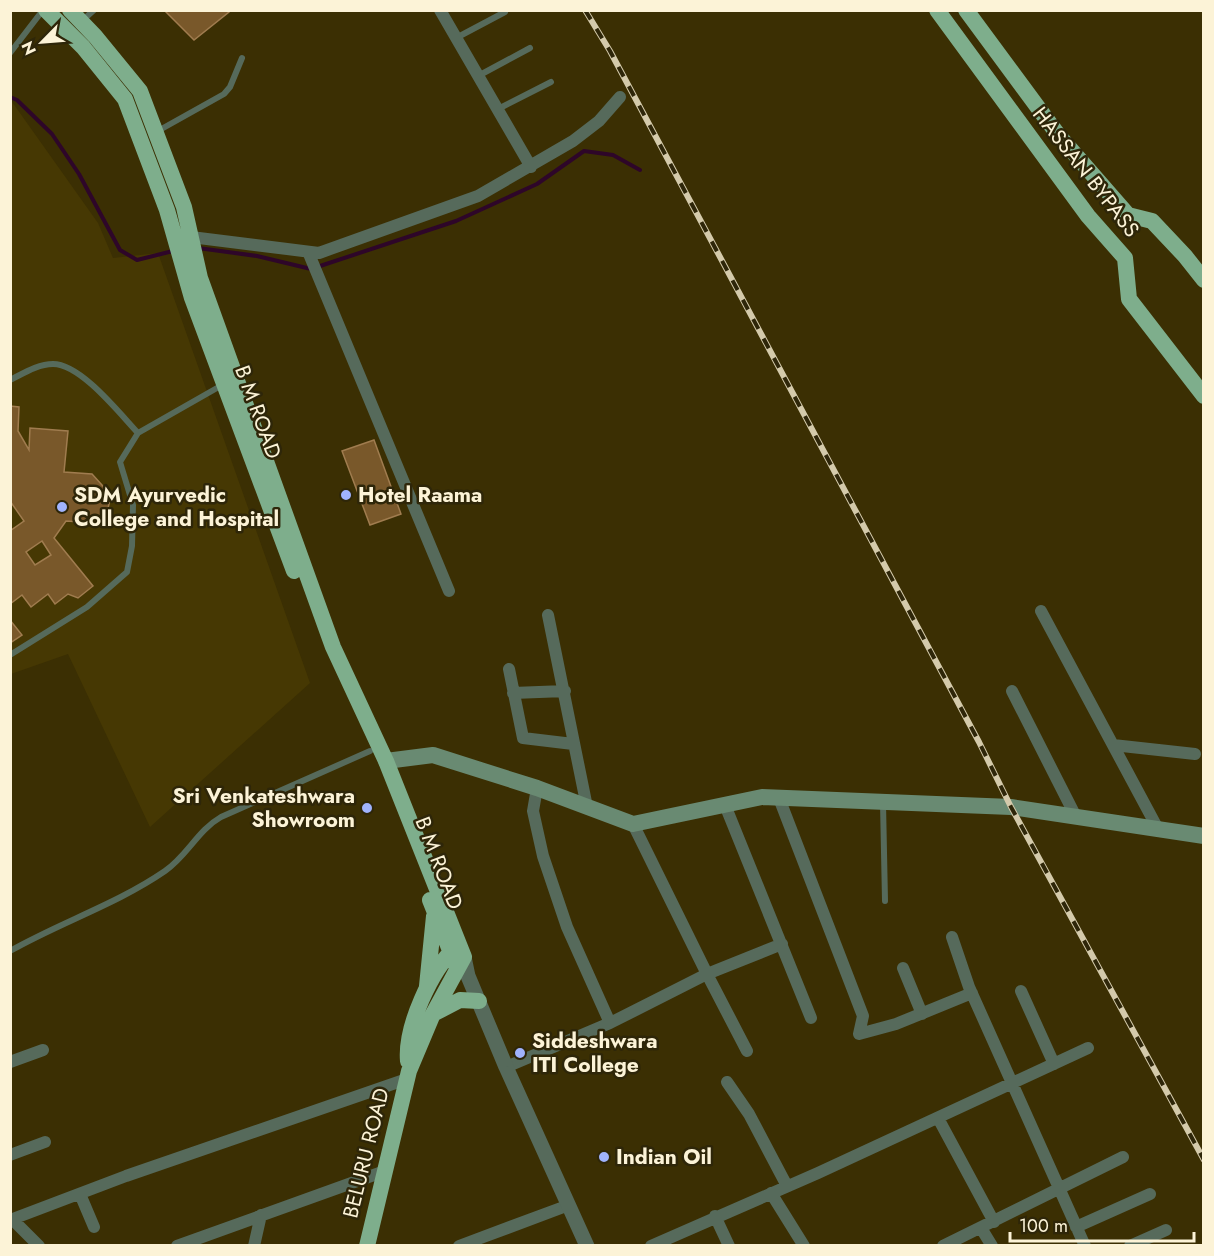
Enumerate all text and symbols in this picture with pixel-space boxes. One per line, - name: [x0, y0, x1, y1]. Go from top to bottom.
- north arrow: [12, 12, 72, 72]
- text: N: [16, 38, 42, 59]
- street label: HASSAN BYPASS: [1026, 100, 1146, 244]
- street label: B M ROAD: [227, 361, 289, 463]
- place label: SDM Ayurvedic College and Hospital: [74, 480, 279, 534]
- place label: Hotel Raama: [358, 480, 482, 510]
- marker: Hotel Raama: [339, 488, 353, 502]
- marker: SDM Ayurvedic College and Hospital: [55, 500, 69, 514]
- place label: Sri Venkateshwara Showroom: [172, 781, 355, 835]
- marker: Sri Venkateshwara Showroom: [360, 801, 374, 815]
- street label: B M ROAD: [408, 812, 470, 914]
- place label: Siddeshwara ITI College: [532, 1026, 658, 1080]
- marker: Siddeshwara ITI College: [513, 1046, 527, 1060]
- street label: BELURU ROAD: [335, 1085, 397, 1221]
- place label: Indian Oil: [616, 1142, 712, 1172]
- marker: Indian Oil: [597, 1150, 611, 1164]
- scale bar: [1010, 1205, 1194, 1243]
- text: 100 m: [1019, 1213, 1068, 1239]

